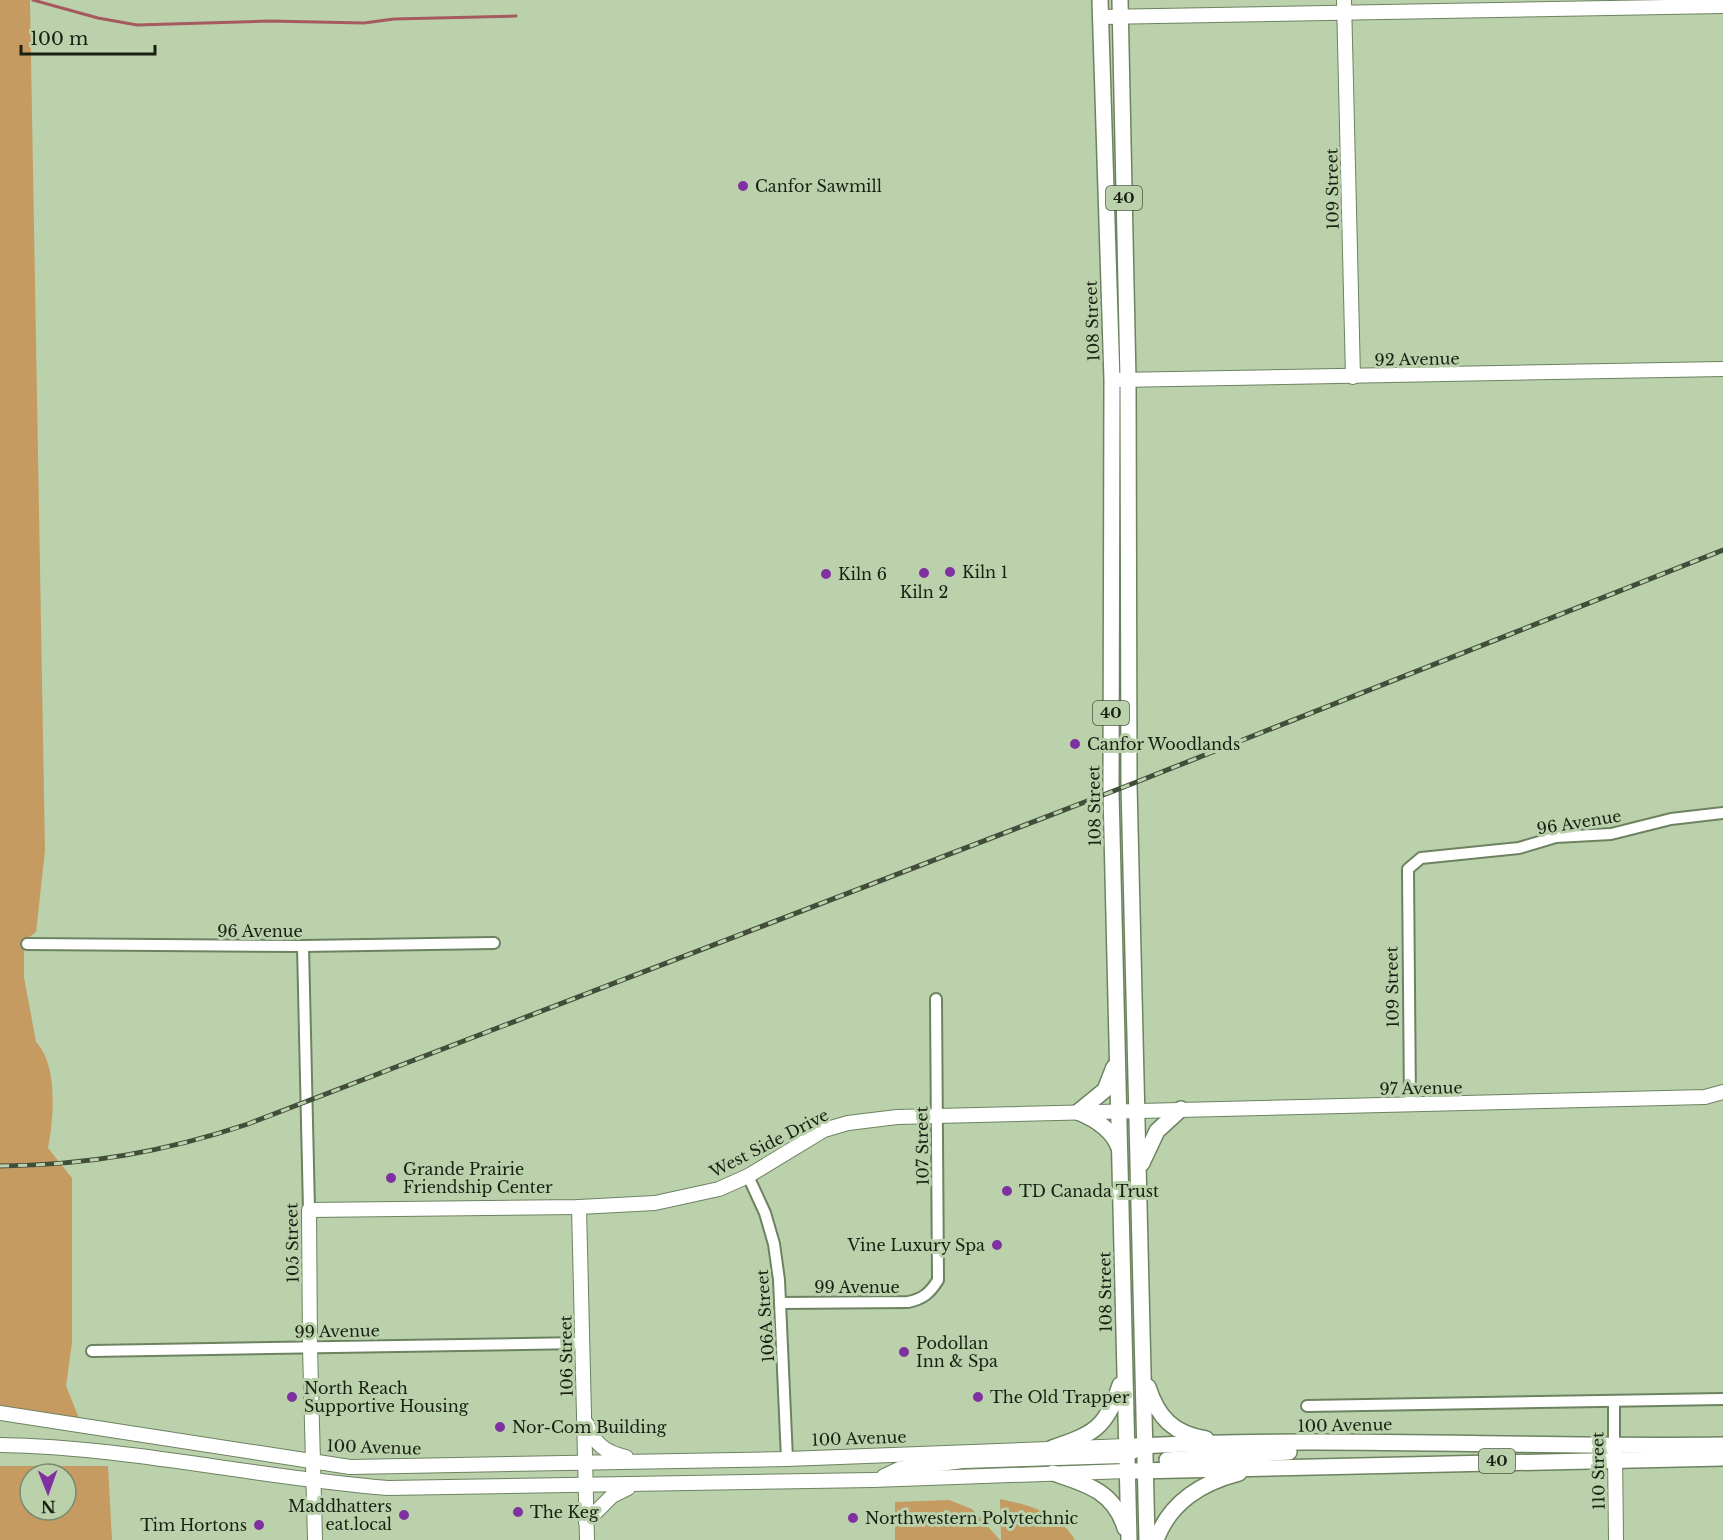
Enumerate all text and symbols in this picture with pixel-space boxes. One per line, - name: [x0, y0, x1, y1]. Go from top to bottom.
- scale bar: [21, 18, 154, 56]
- text: 100 m: [30, 28, 88, 50]
- street label: 109 Street: [1321, 148, 1343, 230]
- place label: Canfor Sawmill: [755, 176, 882, 196]
- marker: Canfor Sawmill: [736, 179, 750, 193]
- road number: 40: [1106, 186, 1142, 210]
- street label: 108 Street: [1081, 280, 1103, 362]
- street label: 92 Avenue: [1374, 348, 1460, 370]
- place label: Kiln 1: [962, 562, 1008, 582]
- place label: Kiln 6: [838, 564, 887, 584]
- marker: Kiln 1: [943, 565, 957, 579]
- marker: Kiln 2: [917, 566, 931, 580]
- marker: Kiln 6: [819, 567, 833, 581]
- place label: Kiln 2: [900, 582, 948, 602]
- road number: 40: [1093, 701, 1129, 725]
- place label: Canfor Woodlands: [1087, 734, 1240, 754]
- marker: Canfor Woodlands: [1068, 737, 1082, 751]
- street label: 108 Street: [1083, 765, 1105, 847]
- street label: 96 Avenue: [1535, 805, 1623, 839]
- street label: 96 Avenue: [217, 921, 303, 941]
- street label: 109 Street: [1381, 946, 1403, 1028]
- street label: 97 Avenue: [1379, 1077, 1463, 1099]
- street label: West Side Drive: [705, 1104, 832, 1182]
- street label: 107 Street: [911, 1106, 933, 1186]
- place label: Grande Prairie Friendship Center: [403, 1159, 553, 1197]
- marker: Grande Prairie Friendship Center: [384, 1171, 398, 1185]
- place label: TD Canada Trust: [1019, 1181, 1159, 1201]
- marker: TD Canada Trust: [1000, 1184, 1014, 1198]
- street label: 105 Street: [281, 1203, 303, 1283]
- place label: Vine Luxury Spa: [847, 1235, 985, 1255]
- marker: Vine Luxury Spa: [990, 1238, 1004, 1252]
- street label: 108 Street: [1094, 1251, 1116, 1333]
- street label: 106A Street: [752, 1269, 778, 1363]
- street label: 99 Avenue: [814, 1277, 900, 1297]
- street label: 106 Street: [555, 1315, 577, 1397]
- street label: 99 Avenue: [294, 1320, 380, 1342]
- place label: Podollan Inn & Spa: [916, 1333, 998, 1371]
- marker: Podollan Inn & Spa: [897, 1345, 911, 1359]
- place label: North Reach Supportive Housing: [304, 1378, 469, 1416]
- place label: The Old Trapper: [990, 1387, 1130, 1407]
- marker: North Reach Supportive Housing: [285, 1390, 299, 1404]
- marker: The Old Trapper: [971, 1390, 985, 1404]
- street label: 100 Avenue: [1297, 1414, 1393, 1436]
- place label: Nor-Com Building: [512, 1417, 667, 1437]
- marker: Nor-Com Building: [493, 1420, 507, 1434]
- street label: 100 Avenue: [811, 1426, 907, 1450]
- street label: 110 Street: [1587, 1432, 1609, 1510]
- street label: 100 Avenue: [326, 1435, 422, 1459]
- road number: 40: [1479, 1449, 1515, 1473]
- north arrow: [18, 1462, 78, 1522]
- place label: Maddhatters eat.local: [288, 1496, 392, 1534]
- text: N: [41, 1497, 56, 1517]
- place label: The Keg: [530, 1502, 599, 1522]
- marker: The Keg: [511, 1505, 525, 1519]
- marker: Maddhatters eat.local: [397, 1508, 411, 1522]
- place label: Northwestern Polytechnic: [865, 1508, 1079, 1528]
- marker: Northwestern Polytechnic: [846, 1511, 860, 1525]
- place label: Tim Hortons: [140, 1515, 247, 1535]
- marker: Tim Hortons: [252, 1518, 266, 1532]

